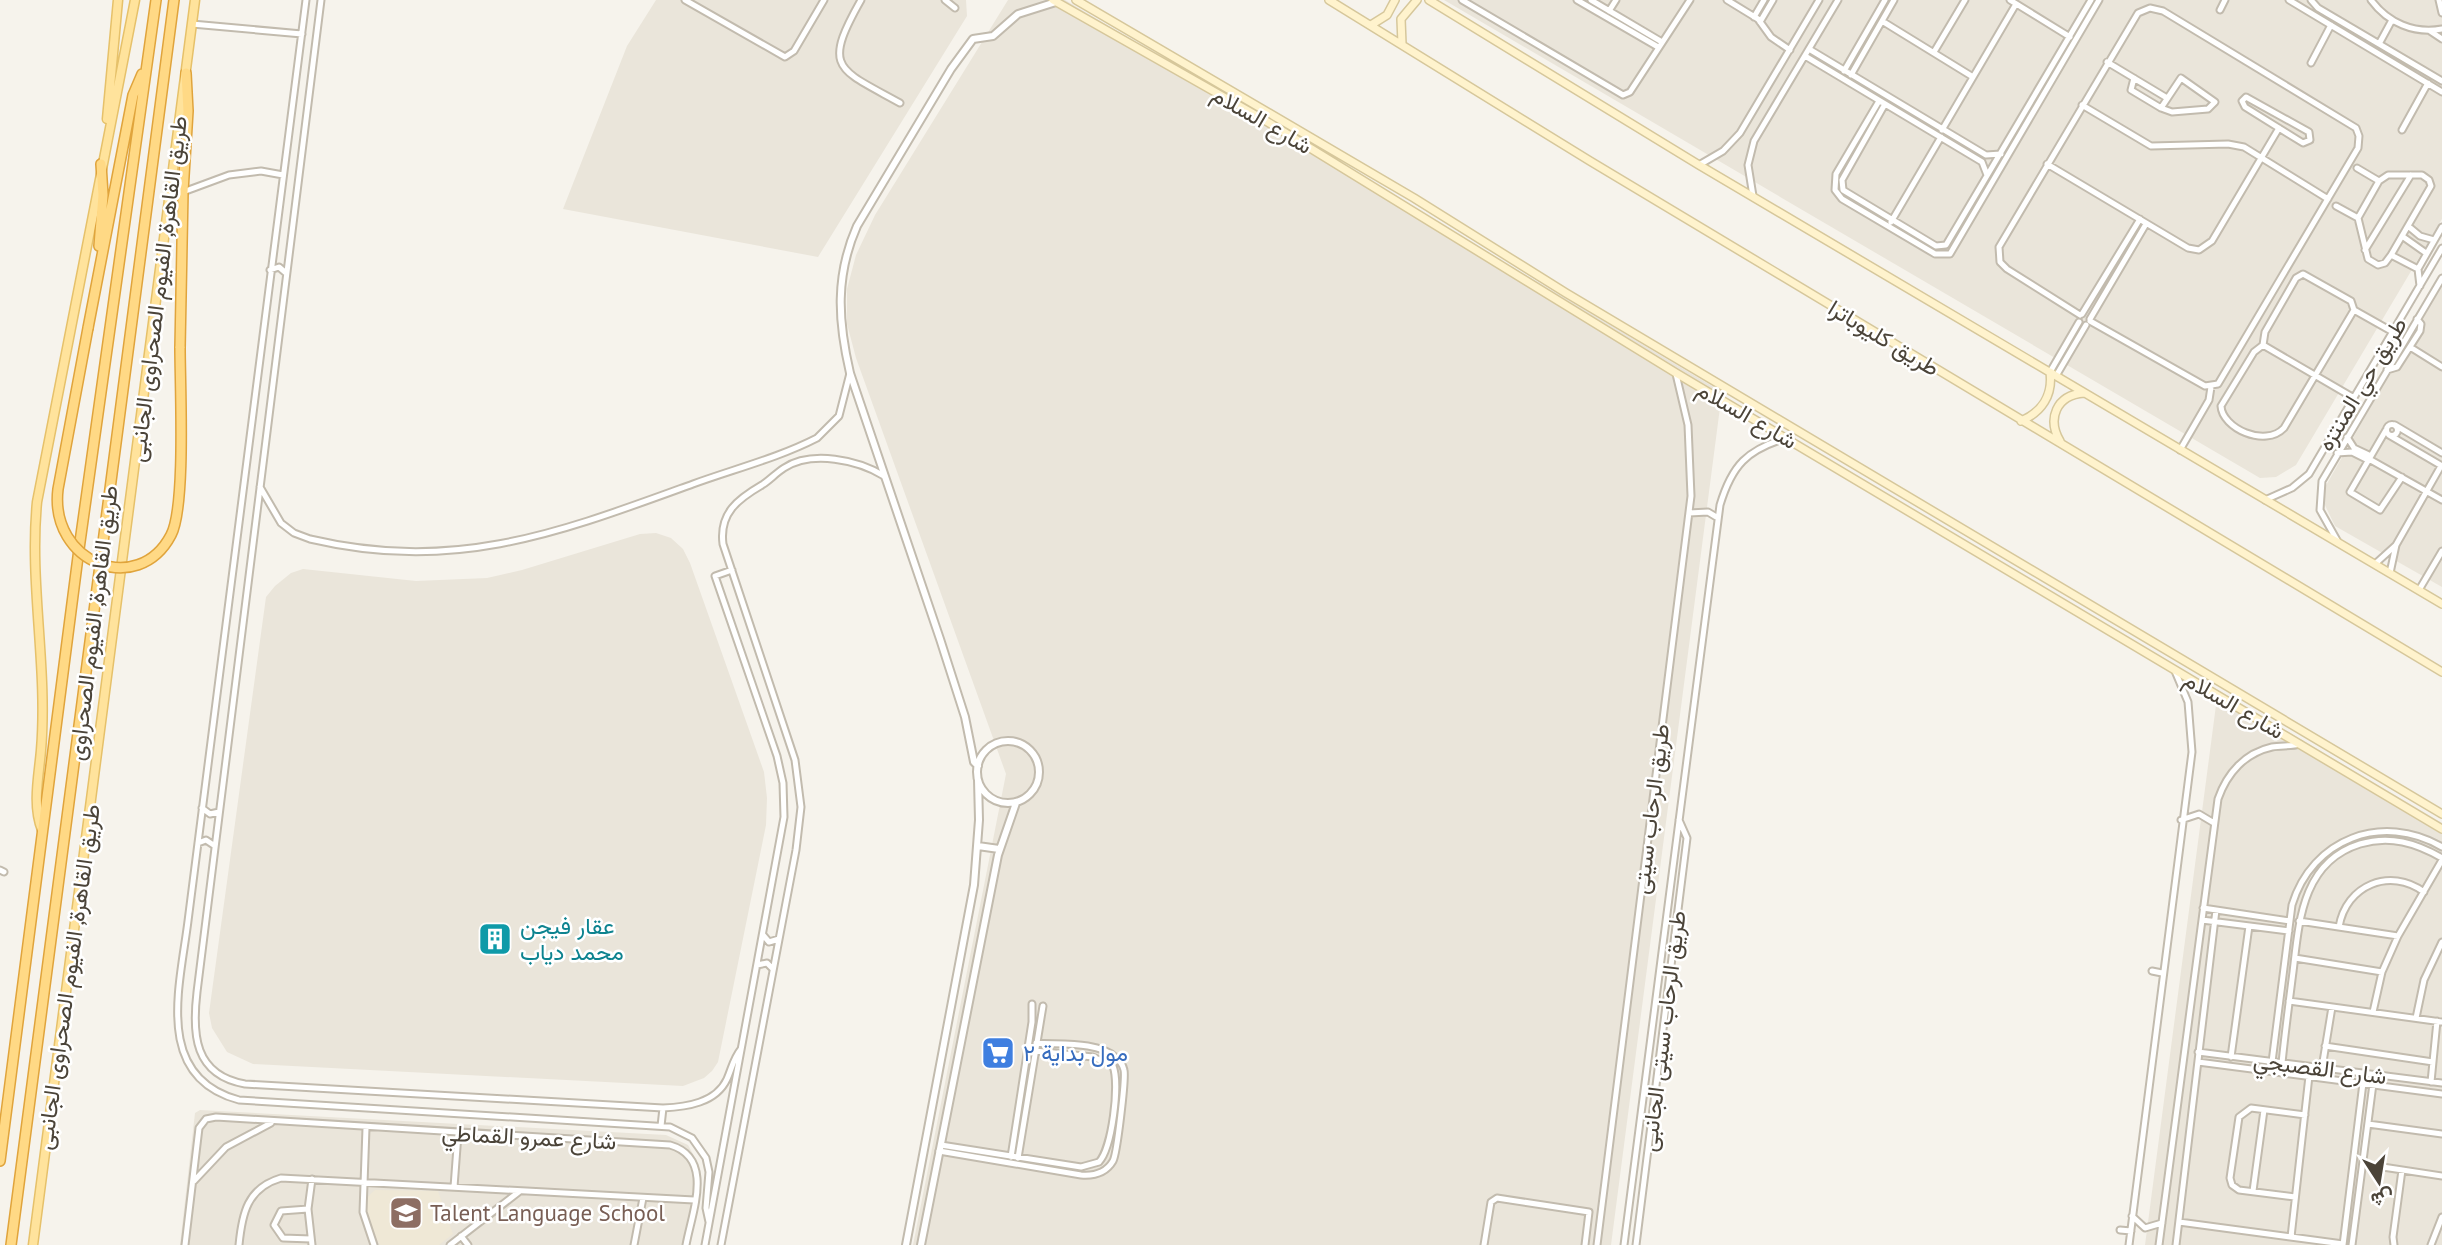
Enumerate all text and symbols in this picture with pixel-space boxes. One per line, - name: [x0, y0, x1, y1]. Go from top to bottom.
- street label: شارع السلام: [1206, 79, 1318, 162]
- street label: طريق القاهرة, الفيوم الصحراوى الجانبى: [122, 114, 194, 464]
- street label: طريق كليوباترا: [1823, 293, 1945, 383]
- street label: طريق حي المنتزه: [2310, 312, 2417, 458]
- street label: شارع السلام: [1691, 374, 1803, 457]
- street label: طريق القاهرة, الفيوم الصحراوى: [61, 484, 125, 762]
- street label: شارع السلام: [2178, 664, 2290, 747]
- street label: طريق الرحاب سيتى: [1626, 722, 1676, 896]
- street label: طريق القاهرة, الفيوم الصحراوى الجانبى: [29, 802, 107, 1152]
- street label: طريق الرحاب سيتى الجانبى: [1633, 909, 1693, 1153]
- place label: عقار فيجن محمد دياب: [520, 911, 624, 966]
- building icon: عقار فيجن محمد دياب: [476, 920, 514, 958]
- supermarket icon: مول بداية ۲: [979, 1034, 1017, 1072]
- place label: مول بداية ۲: [1023, 1038, 1128, 1068]
- street label: شارع القصبجي: [2251, 1045, 2388, 1095]
- street label: شارع عمرو القماطي: [441, 1117, 617, 1161]
- north arrow: [2344, 1147, 2414, 1217]
- text: ش: [2369, 1185, 2396, 1213]
- school or university icon: Talent Language School: [387, 1194, 425, 1232]
- place label: Talent Language School: [430, 1198, 665, 1227]

